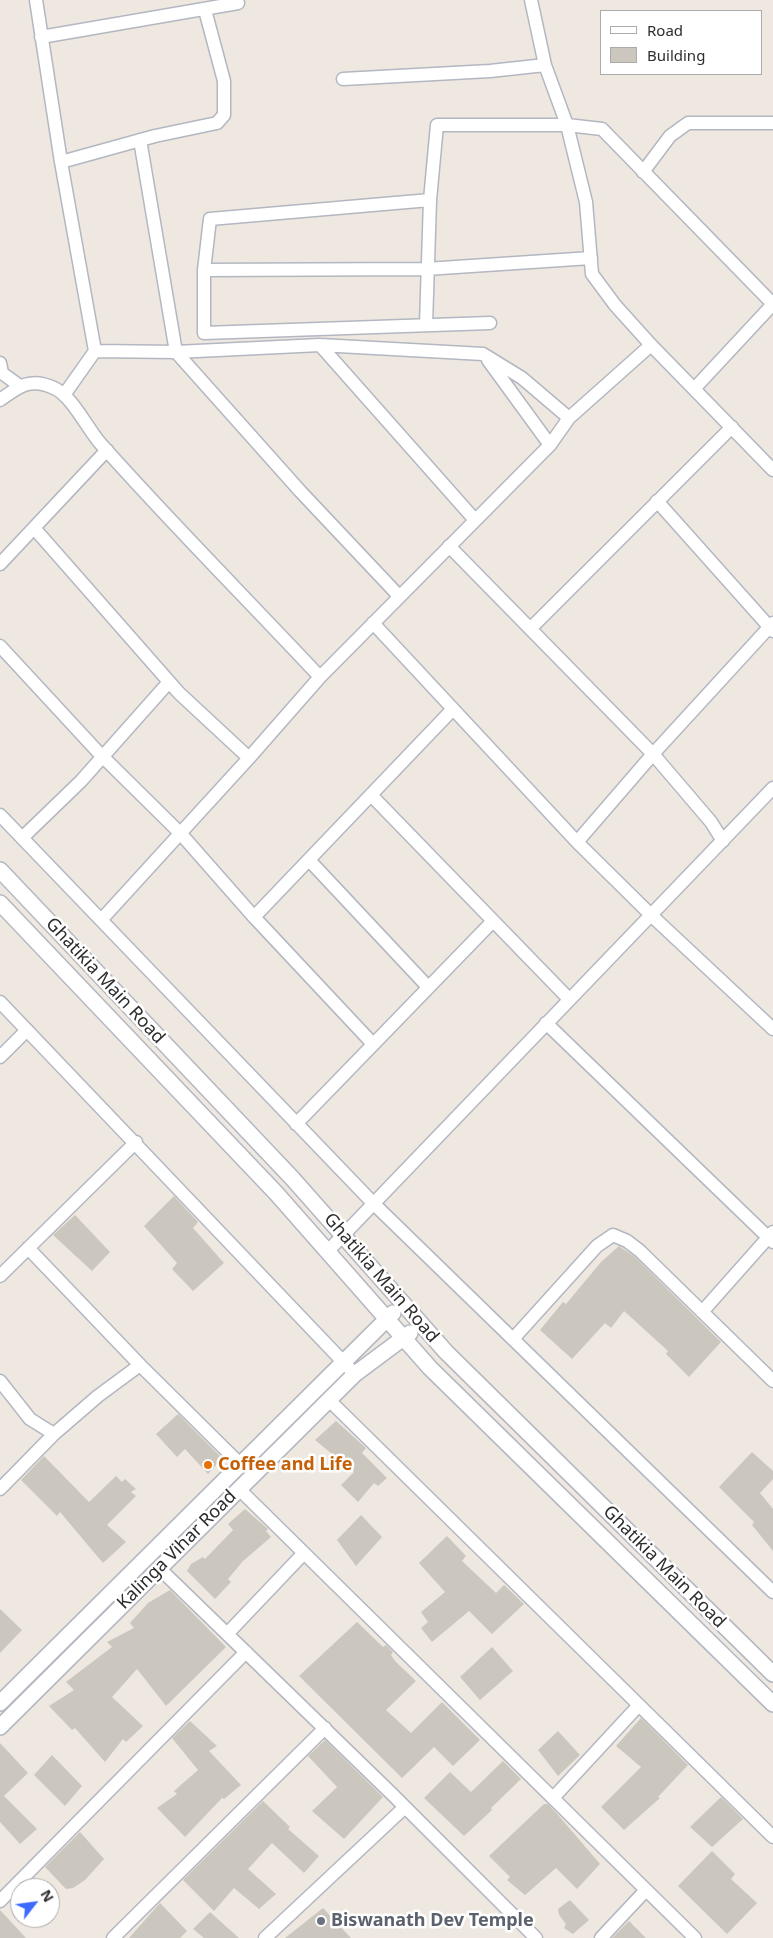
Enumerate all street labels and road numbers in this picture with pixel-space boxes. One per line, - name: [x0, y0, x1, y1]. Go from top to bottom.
- street label: Ghatikia Main Road: [41, 913, 169, 1049]
- street label: Ghatikia Main Road: [319, 1209, 443, 1347]
- street label: Kalinga Vihar Road: [113, 1486, 241, 1614]
- street label: Ghatikia Main Road: [598, 1501, 730, 1633]

